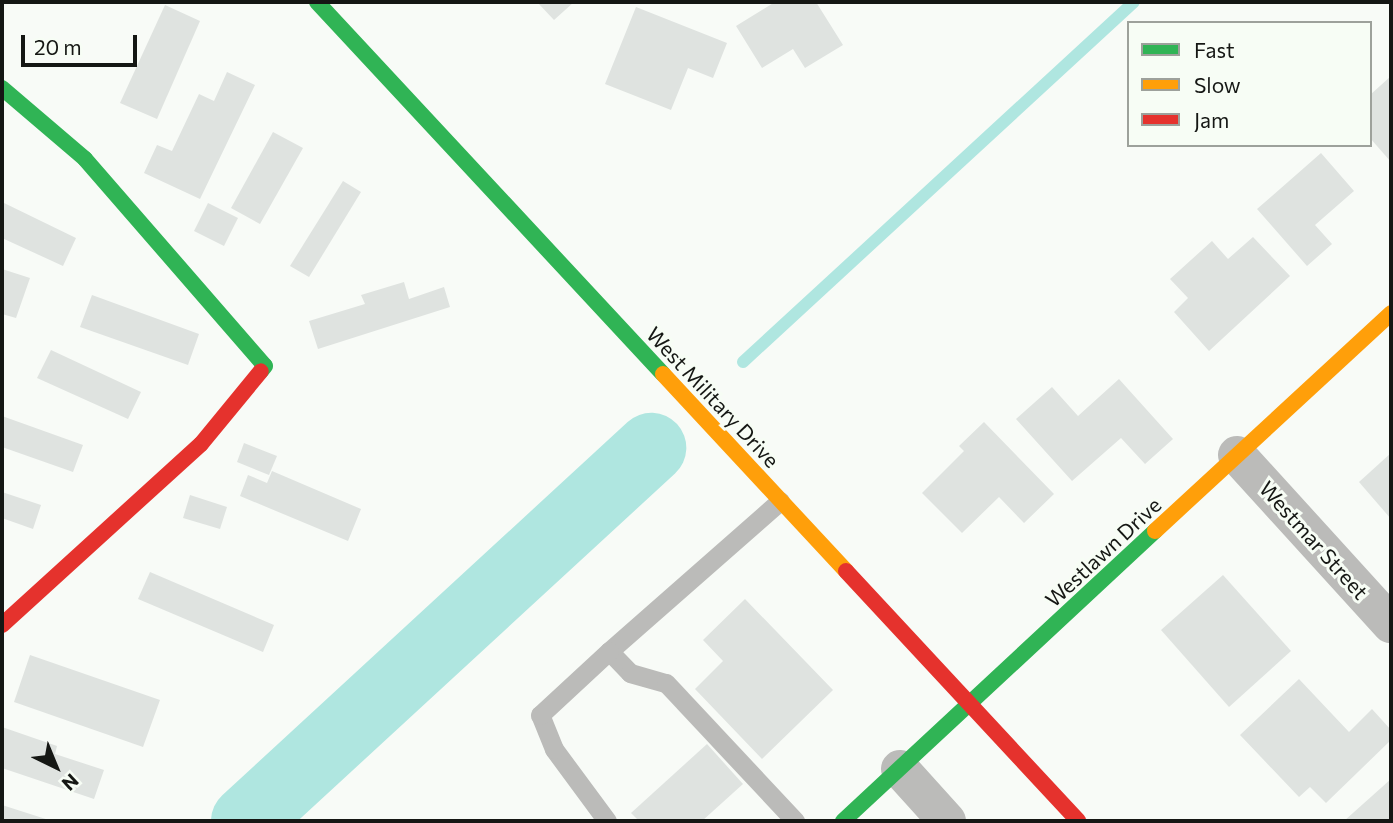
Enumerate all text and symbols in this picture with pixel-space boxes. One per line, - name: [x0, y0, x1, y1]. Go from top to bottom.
- scale bar: [24, 21, 140, 65]
- legend: [1127, 21, 1372, 147]
- text: 20 m: [34, 34, 82, 59]
- text: Fast: [1194, 37, 1235, 62]
- text: Slow: [1194, 72, 1241, 97]
- text: Jam: [1194, 107, 1229, 132]
- street label: West Military Drive: [641, 321, 785, 473]
- street label: Westmar Street: [1254, 476, 1374, 604]
- street label: Westlawn Drive: [1040, 492, 1166, 612]
- north arrow: [21, 732, 91, 802]
- text: N: [58, 769, 84, 796]

